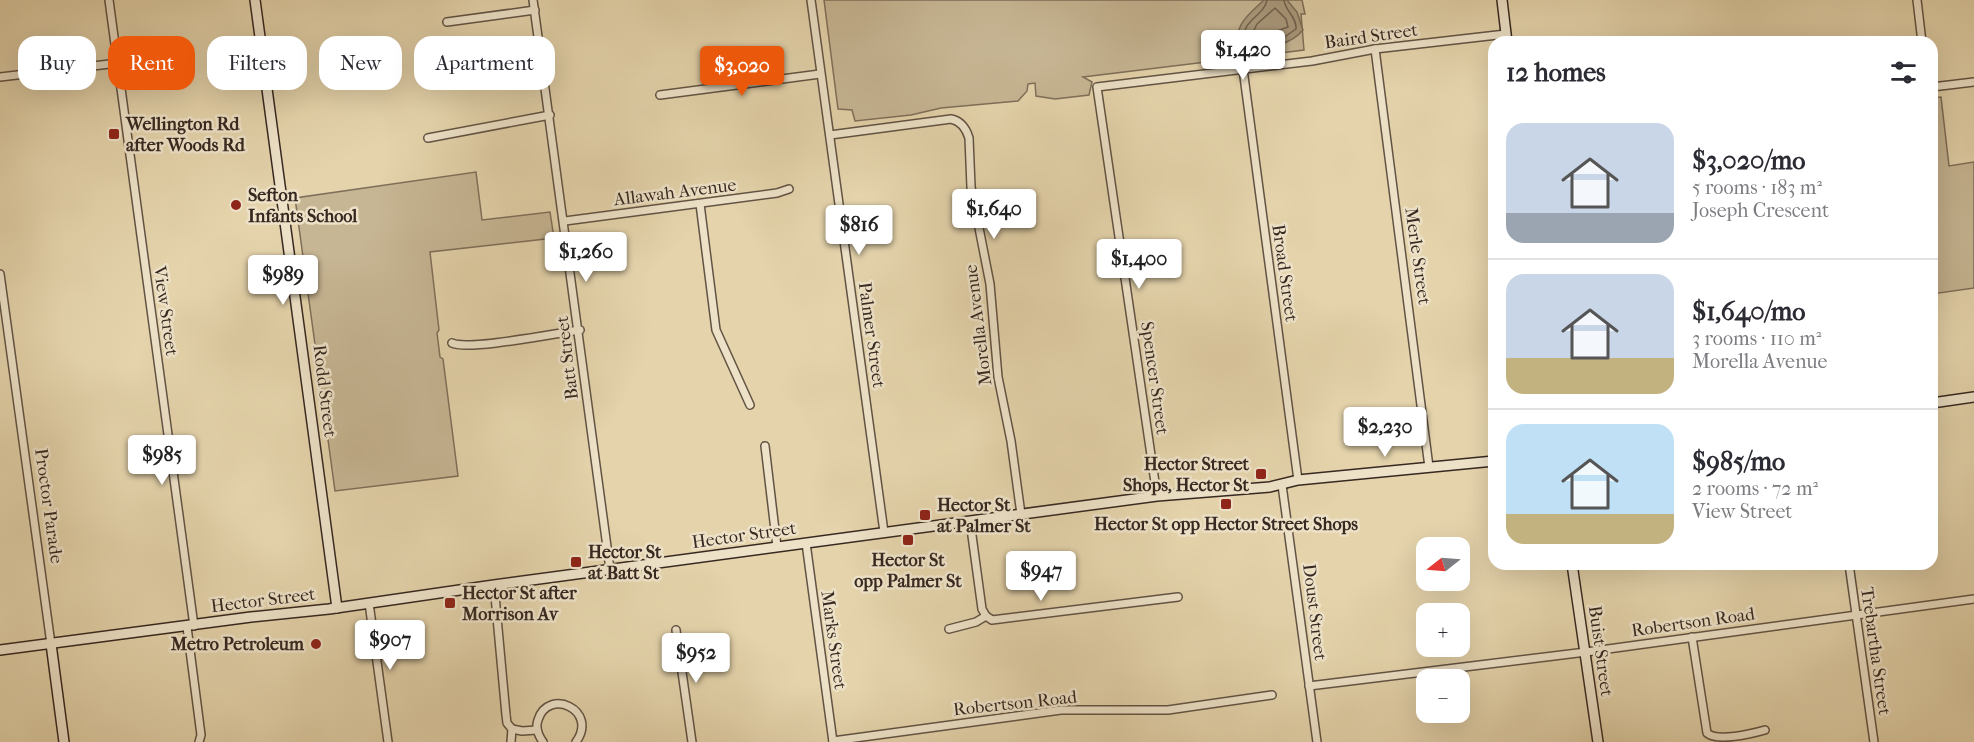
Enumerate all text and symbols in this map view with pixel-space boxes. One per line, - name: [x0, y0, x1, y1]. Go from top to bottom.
- street label: Baird Street: [1323, 19, 1420, 53]
- pin: $1,420: [1194, 30, 1292, 81]
- chip: Buy: [18, 36, 96, 90]
- chip: Rent: [108, 36, 195, 90]
- chip: Filters: [207, 36, 307, 90]
- chip: New: [319, 36, 402, 90]
- chip: Apartment: [414, 36, 555, 90]
- text: $1,420: [1215, 38, 1271, 61]
- pin: $3,020: [693, 46, 791, 97]
- text: $3,020: [714, 54, 770, 77]
- icon: filters: [1887, 56, 1920, 89]
- text: 12 homes: [1506, 57, 1606, 88]
- place label: Wellington Rd after Woods Rd: [125, 114, 246, 156]
- marker: Wellington Rd after Woods Rd: [107, 127, 121, 141]
- text: $3,020/mo: [1692, 145, 1805, 176]
- icon: home: [1554, 147, 1626, 219]
- street label: Allawah Avenue: [612, 175, 738, 211]
- text: 5 rooms · 183 m²: [1692, 176, 1822, 199]
- place label: Sefton Infants School: [248, 185, 358, 227]
- pin: $1,640: [945, 189, 1043, 240]
- text: $1,640: [966, 197, 1022, 220]
- marker: Sefton Infants School: [229, 198, 243, 212]
- text: Joseph Crescent: [1692, 199, 1829, 222]
- pin: $816: [823, 205, 895, 256]
- street label: Merle Street: [1400, 206, 1435, 307]
- text: $816: [840, 213, 878, 236]
- street label: Broad Street: [1267, 223, 1302, 324]
- pin: $1,260: [537, 232, 635, 283]
- pin: $1,400: [1090, 239, 1188, 290]
- text: $1,260: [559, 240, 613, 263]
- text: $1,400: [1111, 247, 1167, 270]
- pin: $989: [247, 255, 319, 306]
- text: $989: [262, 263, 304, 286]
- street label: Morella Avenue: [961, 263, 996, 387]
- street label: View Street: [149, 264, 182, 358]
- street label: Palmer Street: [854, 281, 889, 390]
- text: $1,640/mo: [1692, 296, 1806, 327]
- icon: home: [1554, 298, 1626, 370]
- street label: Batt Street: [552, 314, 583, 401]
- street label: Spencer Street: [1136, 320, 1173, 437]
- text: 3 rooms · 110 m²: [1692, 327, 1821, 350]
- street label: Rodd Street: [308, 344, 341, 439]
- text: Morella Avenue: [1692, 350, 1827, 373]
- pin: $2,230: [1336, 407, 1434, 458]
- text: $2,230: [1358, 415, 1412, 438]
- pin: $985: [126, 435, 198, 486]
- text: $985: [142, 443, 182, 466]
- text: $985/mo: [1692, 446, 1785, 477]
- street label: Proctor Parade: [30, 447, 67, 565]
- icon: home: [1554, 448, 1626, 520]
- place label: Hector Street Shops, Hector St: [1123, 454, 1250, 496]
- marker: Hector Street Shops, Hector St: [1254, 467, 1268, 481]
- text: 2 rooms · 72 m²: [1692, 477, 1818, 500]
- place label: Hector St at Palmer St: [937, 495, 1031, 537]
- marker: Hector St opp Hector Street Shops: [1219, 497, 1233, 511]
- text: View Street: [1692, 500, 1792, 523]
- marker: Hector St at Palmer St: [918, 508, 932, 522]
- place label: Hector St opp Hector Street Shops: [1094, 514, 1358, 535]
- street label: Hector Street: [690, 518, 798, 553]
- marker: Hector St opp Palmer St: [901, 533, 915, 547]
- north arrow: [1416, 537, 1470, 591]
- map controls: [1416, 537, 1470, 723]
- place label: Hector St at Batt St: [588, 542, 662, 584]
- place label: Hector St opp Palmer St: [854, 550, 962, 592]
- pin: $947: [1005, 551, 1077, 602]
- marker: Hector St at Batt St: [569, 555, 583, 569]
- text: $947: [1020, 559, 1062, 582]
- street label: Doust Street: [1298, 562, 1331, 662]
- place label: Hector St after Morrison Av: [461, 583, 577, 625]
- street label: Hector Street: [210, 584, 317, 617]
- street label: Trebartha Street: [1856, 586, 1895, 717]
- street label: Marks Street: [816, 589, 851, 691]
- marker: Hector St after Morrison Av: [443, 596, 457, 610]
- button: +: [1416, 603, 1470, 657]
- street label: Robertson Road: [1630, 603, 1756, 642]
- street label: Buist Street: [1584, 604, 1617, 698]
- pin: $907: [354, 620, 426, 671]
- text: $907: [369, 628, 411, 651]
- pin: $952: [660, 633, 732, 684]
- place label: Metro Petroleum: [170, 634, 305, 655]
- marker: Metro Petroleum: [309, 637, 323, 651]
- text: $952: [676, 641, 716, 664]
- button: −: [1416, 669, 1470, 723]
- street label: Robertson Road: [952, 687, 1078, 720]

